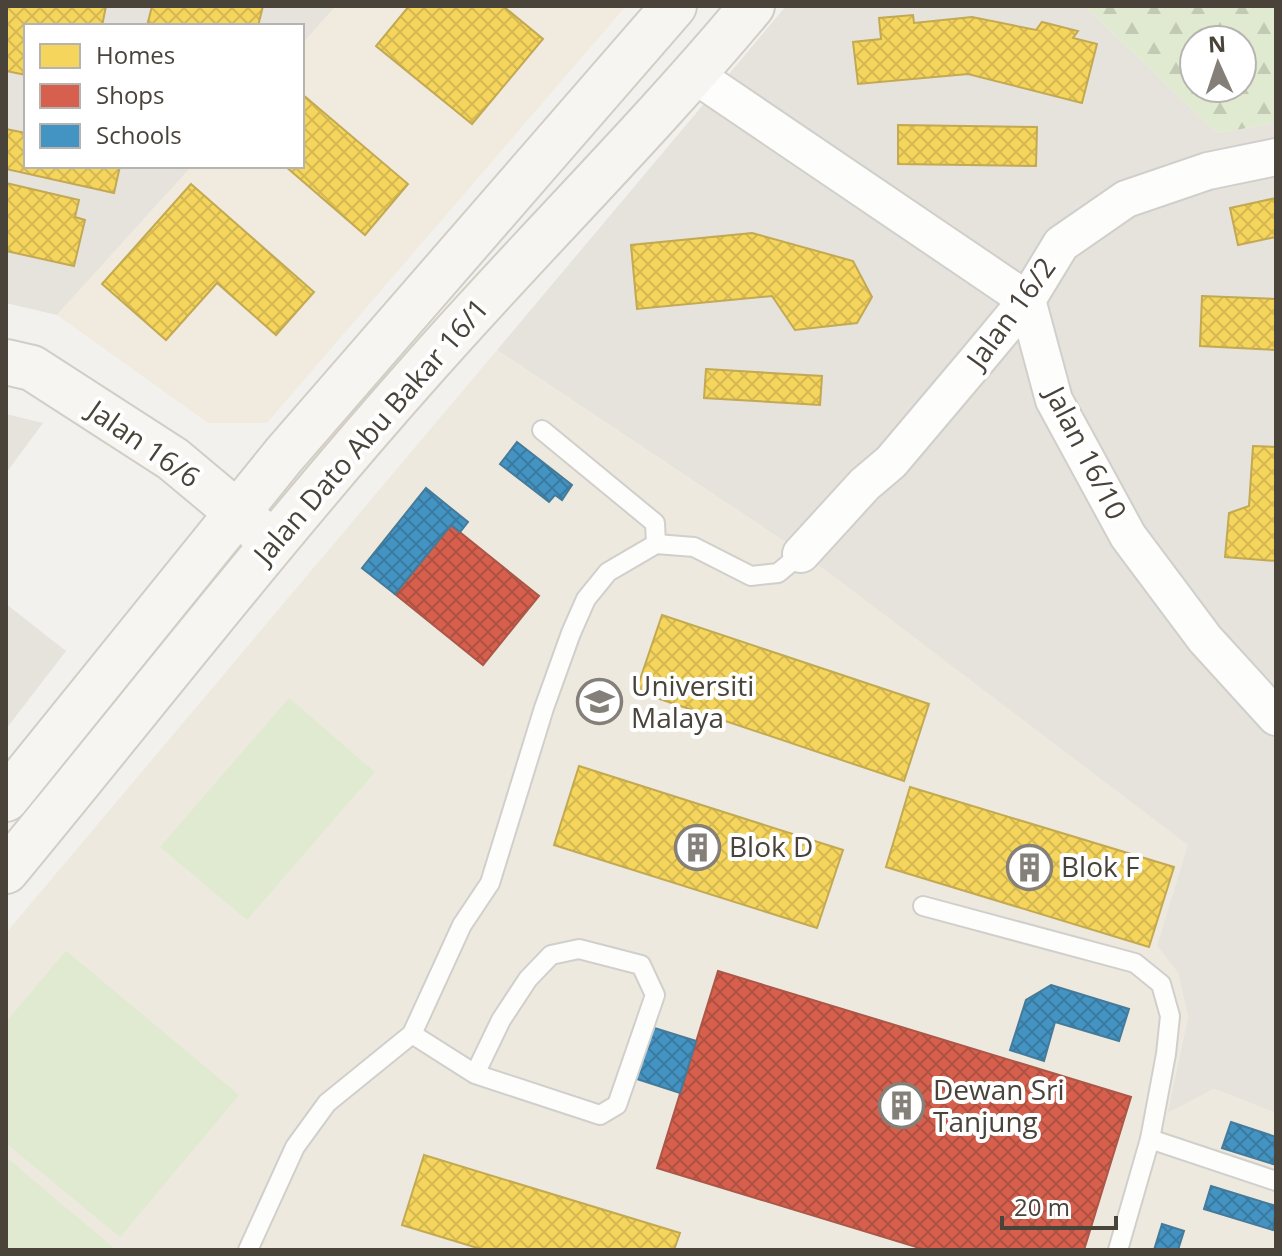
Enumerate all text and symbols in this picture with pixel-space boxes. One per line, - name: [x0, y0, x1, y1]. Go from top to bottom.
- legend: [24, 24, 304, 168]
- north arrow: [1178, 24, 1258, 104]
- text: N: [1207, 28, 1227, 58]
- text: Homes: [96, 38, 175, 71]
- text: Shops: [96, 78, 164, 111]
- text: Schools: [96, 118, 182, 151]
- street label: Jalan 16/2: [955, 249, 1063, 378]
- street label: Jalan Dato Abu Bakar 16/1: [242, 289, 496, 574]
- street label: Jalan 16/10: [1036, 377, 1137, 526]
- street label: Jalan 16/6: [79, 389, 208, 496]
- place label: Universiti Malaya: [631, 666, 754, 736]
- school or university icon: Universiti Malaya: [576, 678, 624, 726]
- building icon: Blok D: [674, 823, 722, 871]
- place label: Blok D: [729, 827, 813, 865]
- building icon: Blok F: [1006, 843, 1054, 891]
- place label: Blok F: [1061, 847, 1139, 885]
- place label: Dewan Sri Tanjung: [933, 1070, 1065, 1140]
- building icon: Dewan Sri Tanjung: [878, 1082, 926, 1130]
- scale bar: [1002, 1180, 1116, 1230]
- text: 20 m: [1014, 1190, 1070, 1223]

